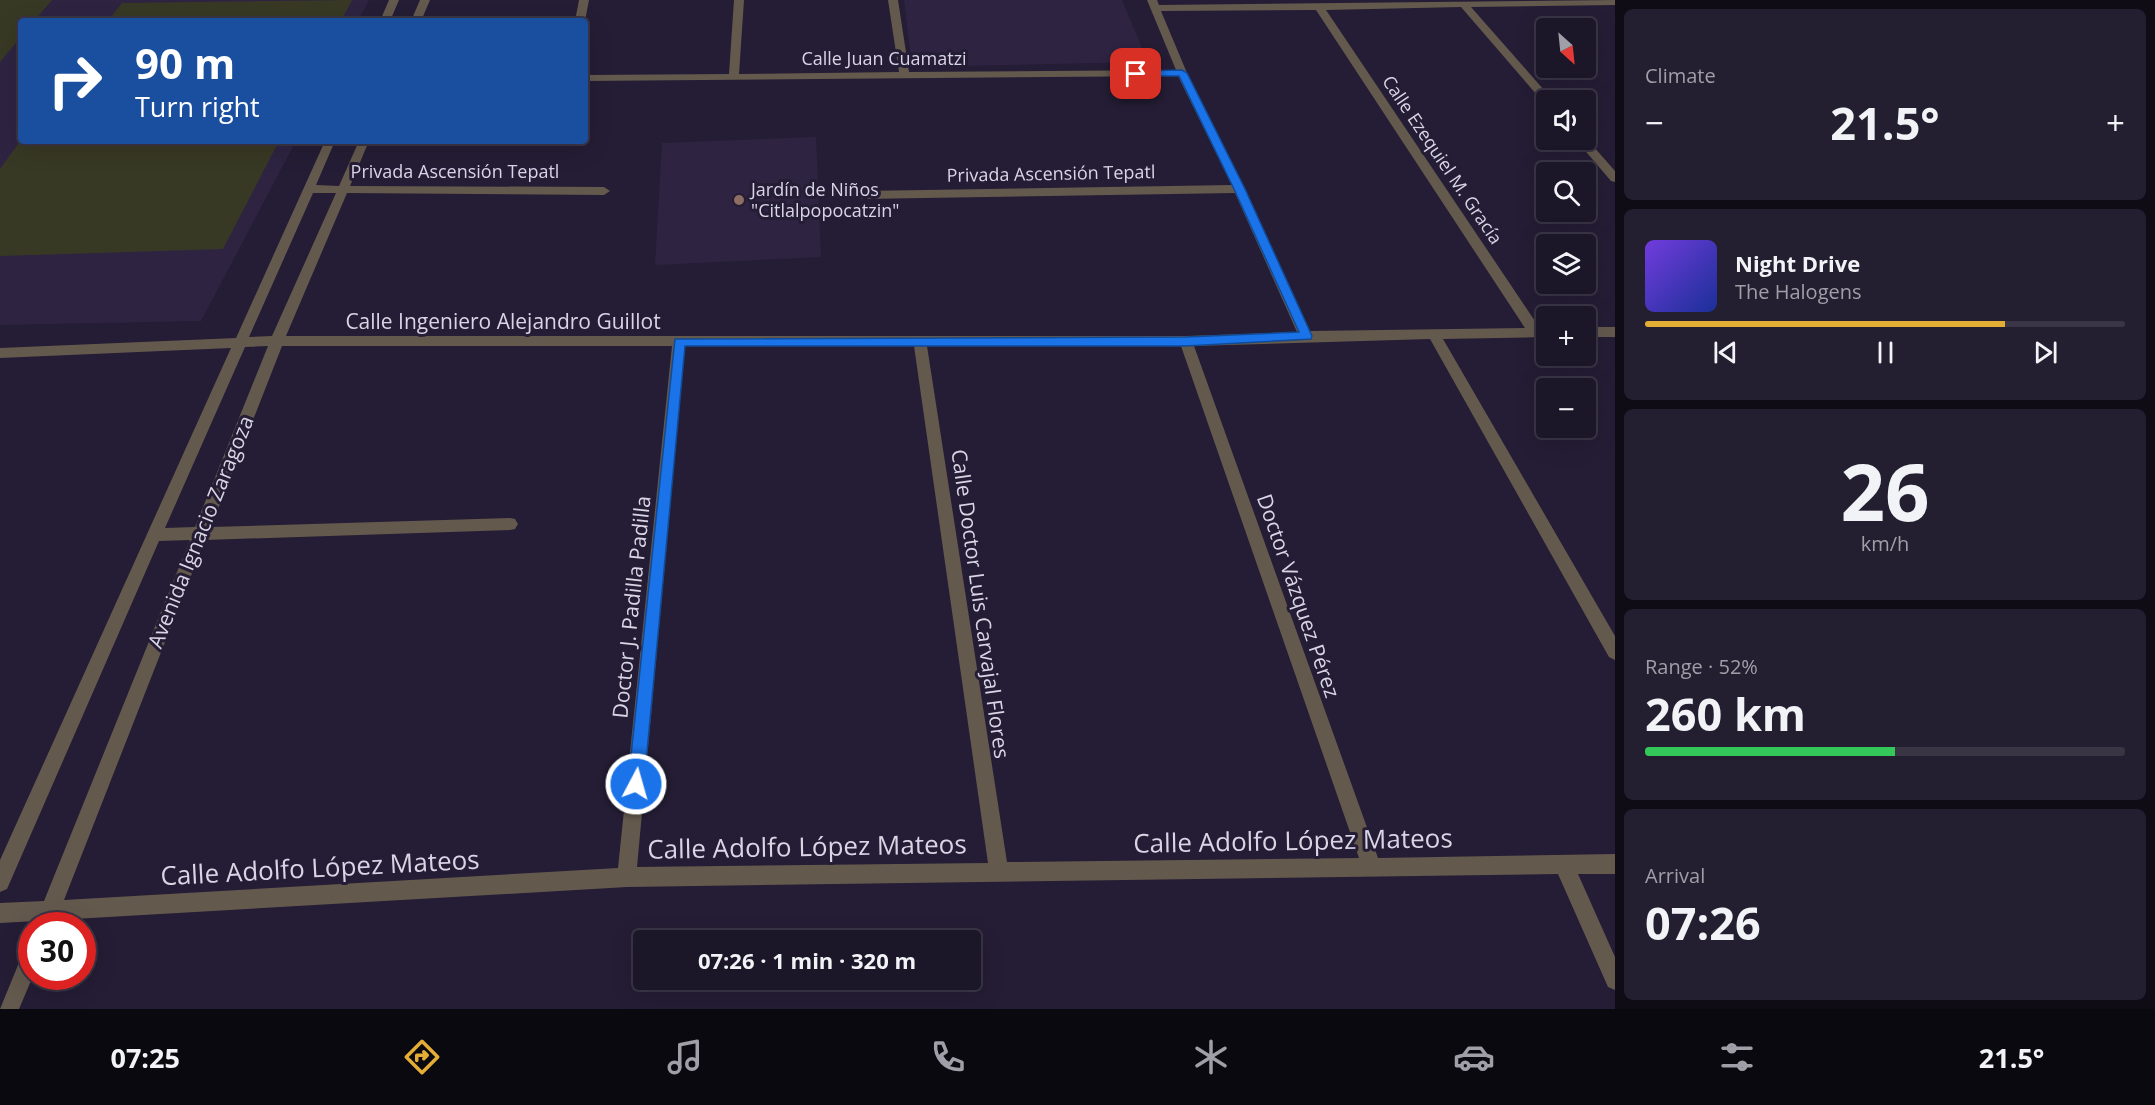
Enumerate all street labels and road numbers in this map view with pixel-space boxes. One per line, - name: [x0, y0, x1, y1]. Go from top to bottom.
- street label: Calle Juan Cuamatzi: [801, 46, 967, 70]
- street label: Calle Ezequiel M. Gracía: [1377, 70, 1508, 249]
- street label: Privada Ascensión Tepatl: [351, 159, 559, 183]
- street label: Privada Ascensión Tepatl: [946, 159, 1156, 187]
- street label: Calle Ingeniero Alejandro Guillot: [345, 307, 661, 335]
- street label: Avenida Ignacio Zaragoza: [141, 411, 260, 652]
- street label: Calle Doctor Luis Carvajal Flores: [945, 447, 1017, 760]
- street label: Doctor Vázquez Pérez: [1251, 490, 1347, 701]
- street label: Doctor J. Padilla Padilla: [605, 494, 657, 720]
- street label: Calle Adolfo López Mateos: [1133, 819, 1453, 861]
- street label: Calle Adolfo López Mateos: [647, 825, 967, 867]
- street label: Calle Adolfo López Mateos: [160, 841, 480, 893]

